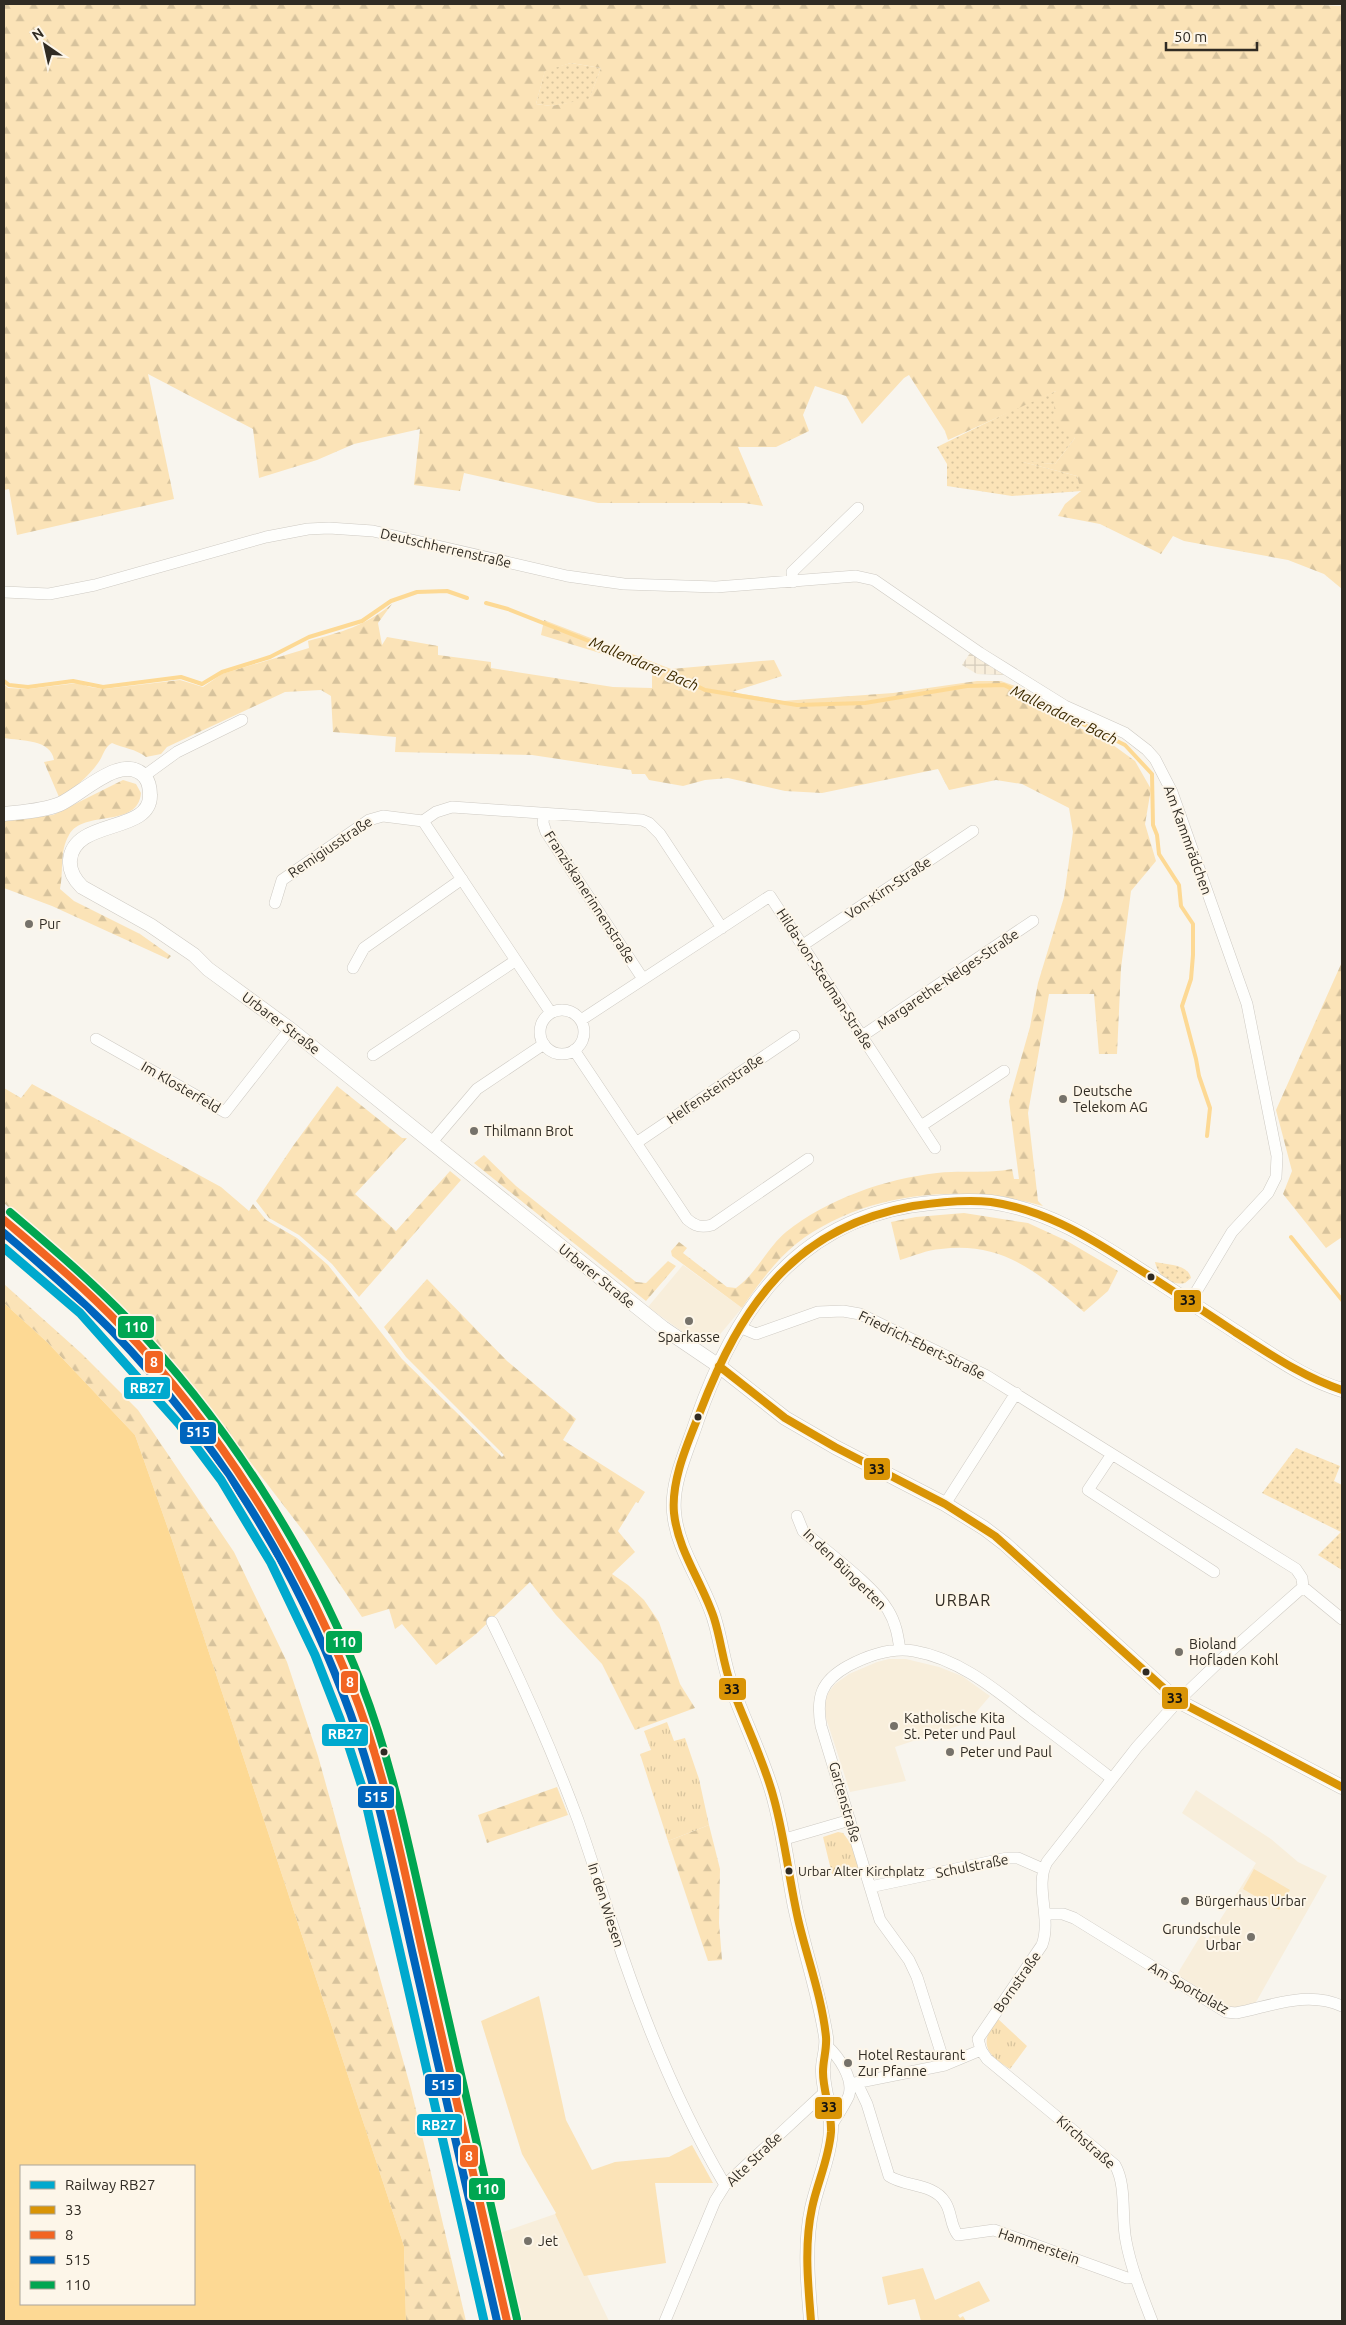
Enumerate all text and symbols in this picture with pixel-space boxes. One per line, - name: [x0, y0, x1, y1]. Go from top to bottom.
- north arrow: [20, 20, 70, 70]
- scale bar: [1166, 20, 1257, 52]
- text: N: [29, 25, 47, 44]
- text: 50 m: [1174, 28, 1207, 45]
- street label: Deutschherrenstraße: [379, 525, 513, 571]
- water label: Mallendarer Bach: [587, 633, 701, 694]
- water label: Mallendarer Bach: [1008, 681, 1120, 748]
- street label: Am Kammrädchen: [1161, 783, 1215, 897]
- street label: Remigiusstraße: [285, 813, 375, 881]
- street label: Franziskanerinnenstraße: [541, 828, 639, 966]
- street label: Von-Kirn-Straße: [842, 853, 934, 923]
- street label: Hilda-von-Stedman-Straße: [773, 906, 877, 1052]
- place label: Pur: [39, 916, 61, 932]
- marker: Pur: [23, 918, 35, 930]
- street label: Margarethe-Nelges-Straße: [874, 926, 1022, 1032]
- street label: Urbarer Straße: [239, 989, 323, 1057]
- street label: Helfensteinstraße: [664, 1051, 766, 1127]
- street label: Im Klosterfeld: [139, 1058, 223, 1116]
- place label: Deutsche Telekom AG: [1073, 1083, 1148, 1115]
- marker: Deutsche Telekom AG: [1057, 1093, 1069, 1105]
- place label: Thilmann Brot: [484, 1123, 574, 1139]
- marker: Thilmann Brot: [468, 1125, 480, 1137]
- street label: Urbarer Straße: [556, 1240, 638, 1312]
- unlabelled marker: [1146, 1272, 1156, 1282]
- line badge: 33: [1173, 1289, 1202, 1313]
- text: 33: [1180, 1292, 1196, 1308]
- street label: Friedrich-Ebert-Straße: [856, 1307, 988, 1383]
- line badge: 110: [117, 1315, 155, 1339]
- marker: Sparkasse: [683, 1315, 695, 1327]
- text: 110: [124, 1319, 148, 1335]
- place label: Sparkasse: [658, 1329, 720, 1345]
- line badge: 8: [144, 1350, 164, 1374]
- text: 8: [150, 1354, 158, 1370]
- line badge: RB27: [123, 1376, 171, 1400]
- text: RB27: [130, 1380, 164, 1396]
- unlabelled marker: [693, 1412, 703, 1422]
- line badge: 515: [179, 1421, 217, 1445]
- text: 515: [186, 1424, 210, 1440]
- line badge: 33: [863, 1457, 891, 1481]
- text: 33: [869, 1461, 885, 1477]
- street label: In den Büngerten: [800, 1525, 890, 1613]
- district label: URBAR: [935, 1591, 991, 1609]
- line badge: 110: [325, 1630, 363, 1654]
- text: 110: [332, 1634, 356, 1650]
- place label: Bioland Hofladen Kohl: [1189, 1636, 1279, 1668]
- marker: Bioland Hofladen Kohl: [1173, 1646, 1185, 1658]
- unlabelled marker: [1141, 1667, 1151, 1677]
- line badge: 8: [340, 1670, 359, 1694]
- text: 8: [346, 1674, 354, 1690]
- line badge: 33: [718, 1677, 747, 1701]
- text: 33: [724, 1681, 740, 1697]
- line badge: 33: [1161, 1686, 1189, 1710]
- text: 33: [1167, 1690, 1183, 1706]
- place label: Katholische Kita St. Peter und Paul: [904, 1710, 1016, 1742]
- marker: Katholische Kita St. Peter und Paul: [888, 1720, 900, 1732]
- line badge: RB27: [321, 1723, 369, 1747]
- text: RB27: [328, 1726, 362, 1742]
- place label: Peter und Paul: [960, 1744, 1052, 1760]
- marker: Peter und Paul: [944, 1746, 956, 1758]
- unlabelled marker: [379, 1747, 389, 1757]
- street label: Gartenstraße: [826, 1760, 864, 1844]
- line badge: 515: [357, 1785, 395, 1809]
- text: 515: [364, 1789, 388, 1805]
- street label: Schulstraße: [934, 1851, 1010, 1881]
- street label: In den Wiesen: [585, 1861, 627, 1949]
- place label: Urbar Alter Kirchplatz: [798, 1864, 925, 1878]
- marker: Urbar Alter Kirchplatz: [784, 1866, 794, 1876]
- place label: Bürgerhaus Urbar: [1195, 1893, 1307, 1909]
- marker: Bürgerhaus Urbar: [1179, 1895, 1191, 1907]
- place label: Grundschule Urbar: [1162, 1921, 1242, 1953]
- marker: Grundschule Urbar: [1245, 1931, 1257, 1943]
- street label: Bornstraße: [990, 1948, 1044, 2016]
- street label: Am Sportplatz: [1146, 1959, 1232, 2017]
- place label: Hotel Restaurant Zur Pfanne: [858, 2047, 966, 2079]
- marker: Hotel Restaurant Zur Pfanne: [842, 2057, 854, 2069]
- line badge: 515: [424, 2073, 462, 2097]
- text: 515: [431, 2077, 455, 2093]
- line badge: 33: [814, 2096, 843, 2120]
- text: 33: [821, 2099, 837, 2115]
- street label: Kirchstraße: [1053, 2112, 1119, 2172]
- line badge: RB27: [416, 2113, 463, 2137]
- text: RB27: [422, 2117, 456, 2133]
- street label: Alte Straße: [723, 2129, 785, 2189]
- line badge: 8: [459, 2144, 479, 2168]
- text: 8: [465, 2148, 473, 2164]
- legend: [20, 2165, 195, 2305]
- text: Railway RB27: [65, 2176, 155, 2193]
- line badge: 110: [468, 2177, 506, 2201]
- text: 110: [475, 2181, 499, 2197]
- text: 33: [65, 2201, 82, 2218]
- street label: Hammerstein: [996, 2225, 1082, 2267]
- text: 8: [65, 2226, 73, 2243]
- place label: Jet: [538, 2233, 559, 2249]
- marker: Jet: [522, 2235, 534, 2247]
- text: 515: [65, 2251, 90, 2268]
- text: 110: [65, 2276, 90, 2293]

